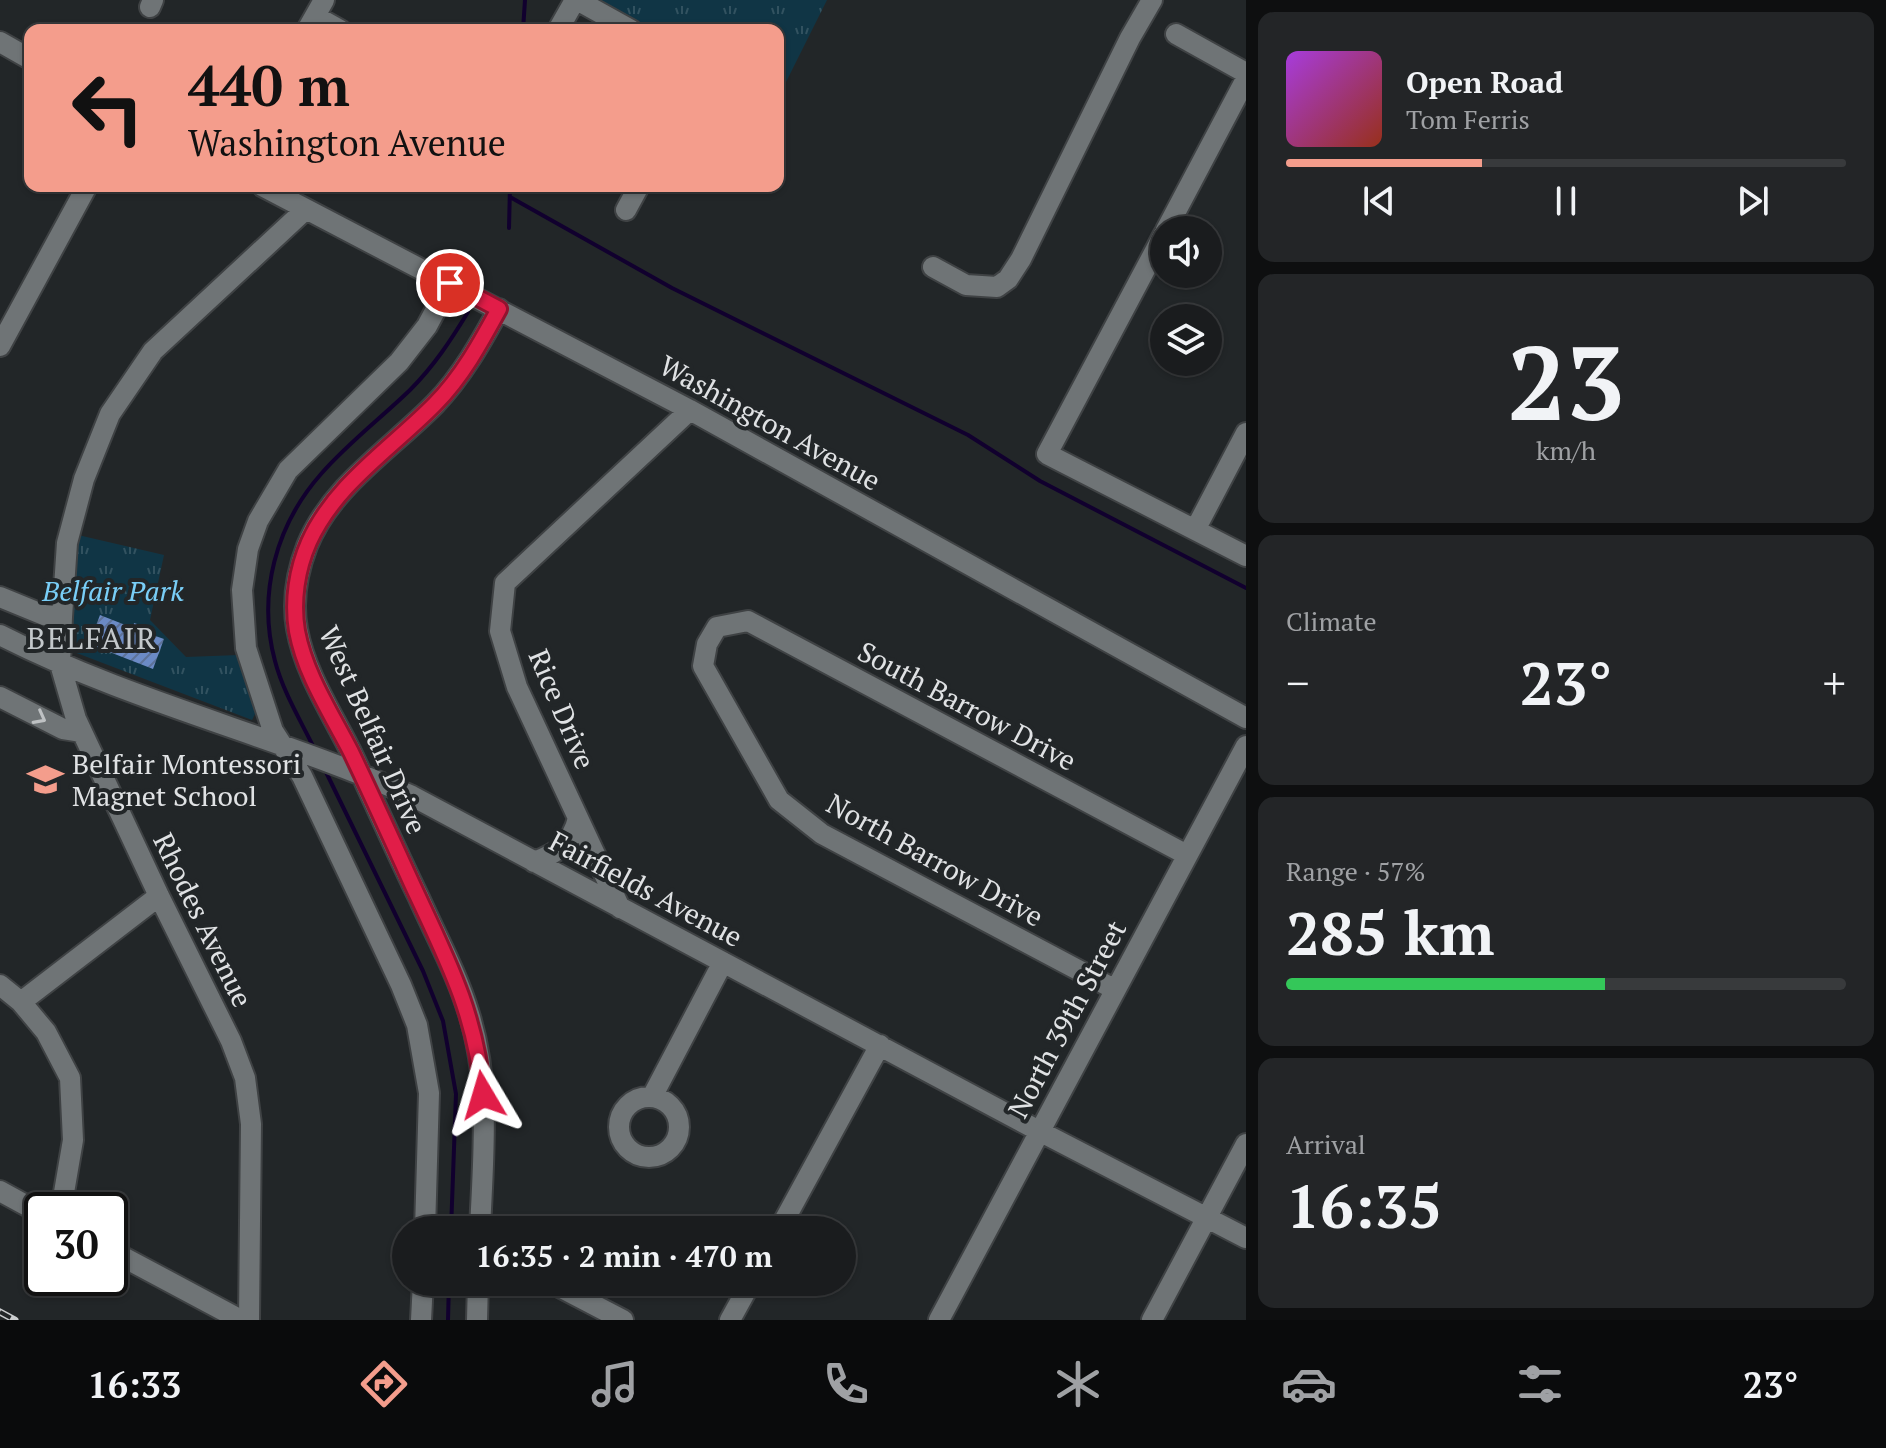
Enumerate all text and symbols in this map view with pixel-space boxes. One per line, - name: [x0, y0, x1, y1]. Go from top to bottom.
- text: 440 m: [188, 48, 350, 122]
- icon: left: [56, 56, 160, 160]
- text: Open Road: [1406, 62, 1563, 102]
- text: Tom Ferris: [1406, 102, 1530, 136]
- text: Washington Avenue: [188, 119, 506, 166]
- icon: previous: [1357, 179, 1401, 223]
- icon: pause: [1544, 179, 1588, 223]
- icon: next: [1731, 179, 1775, 223]
- map controls: [1150, 216, 1222, 376]
- button: sound: [1150, 216, 1222, 288]
- pin: [416, 249, 484, 317]
- icon: arrive: [428, 261, 472, 305]
- button: layers: [1150, 304, 1222, 376]
- text: 23: [1507, 312, 1625, 450]
- street label: Washington Avenue: [653, 346, 887, 499]
- text: km/h: [1536, 433, 1596, 467]
- park label: Belfair Park: [41, 572, 184, 609]
- text: Climate: [1286, 604, 1377, 638]
- district label: BELFAIR: [27, 618, 157, 658]
- street label: West Belfair Drive: [311, 620, 436, 840]
- street label: South Barrow Drive: [852, 632, 1083, 779]
- street label: Rice Drive: [521, 643, 604, 774]
- text: 23°: [1520, 643, 1612, 722]
- text: −: [1286, 653, 1309, 712]
- text: +: [1823, 653, 1846, 712]
- one-way arrow: [31, 709, 46, 724]
- place label: Belfair Montessori Magnet School: [72, 745, 301, 814]
- school or university icon: Belfair Montessori Magnet School: [27, 761, 65, 799]
- street label: North Barrow Drive: [820, 785, 1050, 934]
- street label: Fairfields Avenue: [543, 822, 749, 955]
- street label: Rhodes Avenue: [145, 827, 262, 1013]
- text: Range · 57%: [1286, 854, 1425, 888]
- text: 285 km: [1286, 893, 1494, 972]
- street label: North 39th Street: [999, 913, 1134, 1124]
- position arrow: [441, 1053, 525, 1137]
- text: Arrival: [1286, 1127, 1366, 1161]
- text: 16:35: [1286, 1166, 1442, 1245]
- speed limit sign: 30: [24, 1192, 128, 1296]
- text: 16:35 · 2 min · 470 m: [476, 1236, 772, 1276]
- icon: directions: [356, 1356, 412, 1412]
- icon: music: [587, 1356, 643, 1412]
- icon: phone: [818, 1356, 874, 1412]
- icon: climate: [1050, 1356, 1106, 1412]
- icon: car: [1281, 1356, 1337, 1412]
- icon: filters: [1512, 1356, 1568, 1412]
- text: 16:33: [88, 1361, 181, 1408]
- text: 23°: [1743, 1361, 1798, 1408]

